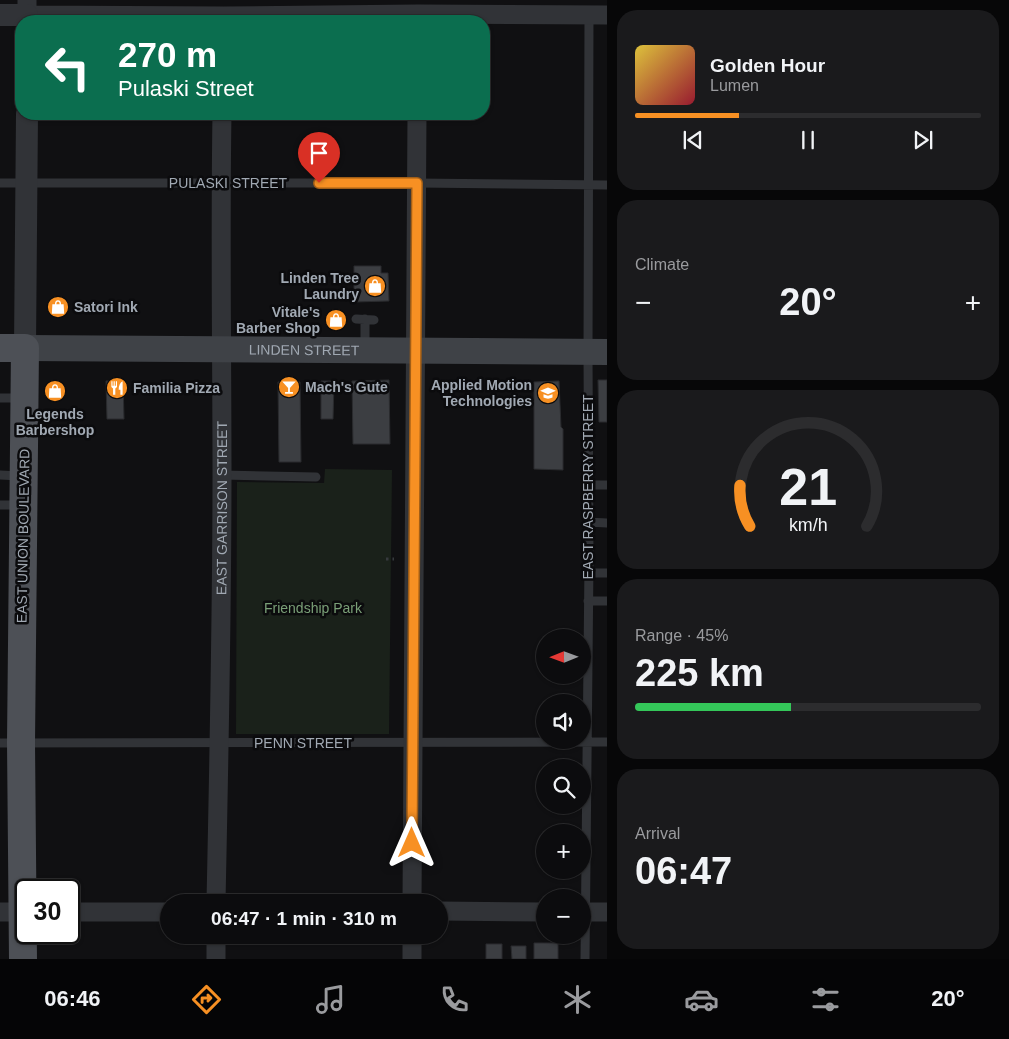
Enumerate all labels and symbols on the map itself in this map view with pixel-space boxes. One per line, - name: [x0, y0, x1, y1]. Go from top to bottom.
- pin: [298, 132, 340, 183]
- street label: PULASKI STREET: [169, 175, 288, 191]
- place label: Linden Tree Laundry: [280, 270, 359, 302]
- shop icon: Linden Tree Laundry: [363, 274, 387, 298]
- shop icon: Satori Ink: [46, 295, 70, 319]
- place label: Satori Ink: [74, 299, 138, 315]
- place label: Vitale's Barber Shop: [236, 304, 320, 336]
- shop icon: Vitale's Barber Shop: [324, 308, 348, 332]
- street label: LINDEN STREET: [249, 342, 360, 358]
- bar icon: Mach's Gute: [277, 375, 301, 399]
- restaurant icon: Familia Pizza: [105, 376, 129, 400]
- place label: Applied Motion Technologies: [431, 377, 532, 409]
- shop icon: Legends Barbershop: [43, 379, 67, 403]
- place label: Mach's Gute: [305, 379, 388, 395]
- place label: Familia Pizza: [133, 380, 220, 396]
- school or university icon: Applied Motion Technologies: [536, 381, 560, 405]
- street label: EAST RASPBERRY STREET: [580, 394, 596, 580]
- place label: Legends Barbershop: [16, 406, 94, 438]
- street label: EAST GARRISON STREET: [213, 421, 230, 595]
- street label: EAST UNION BOULEVARD: [13, 449, 33, 623]
- park label: Friendship Park: [264, 600, 363, 616]
- north arrow: [536, 629, 591, 684]
- street label: PENN STREET: [254, 735, 352, 751]
- position arrow: [385, 816, 437, 868]
- speed limit sign: 30: [15, 879, 80, 944]

